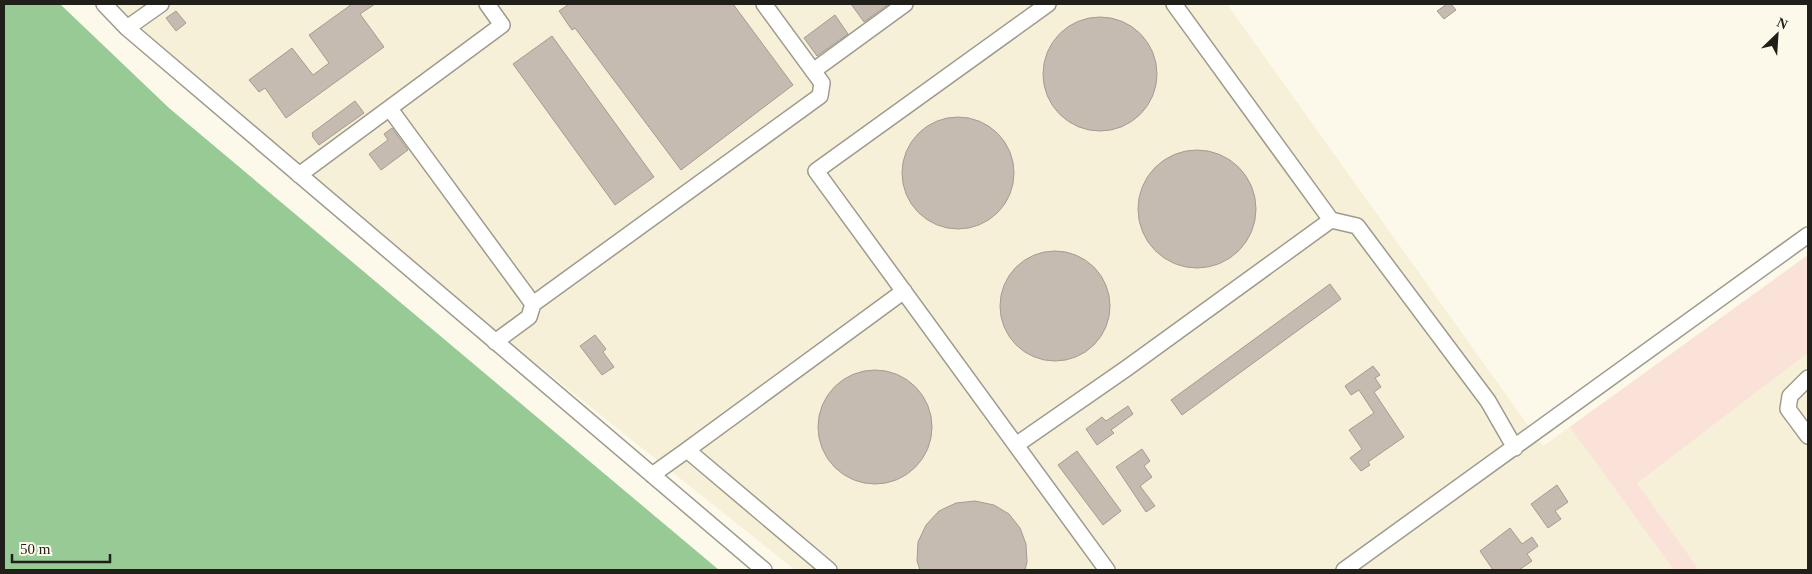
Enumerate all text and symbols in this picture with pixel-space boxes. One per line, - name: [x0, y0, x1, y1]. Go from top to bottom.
- north arrow: [1752, 10, 1802, 60]
- text: N: [1775, 15, 1790, 33]
- scale bar: [12, 532, 110, 564]
- text: 50 m: [20, 541, 51, 557]

